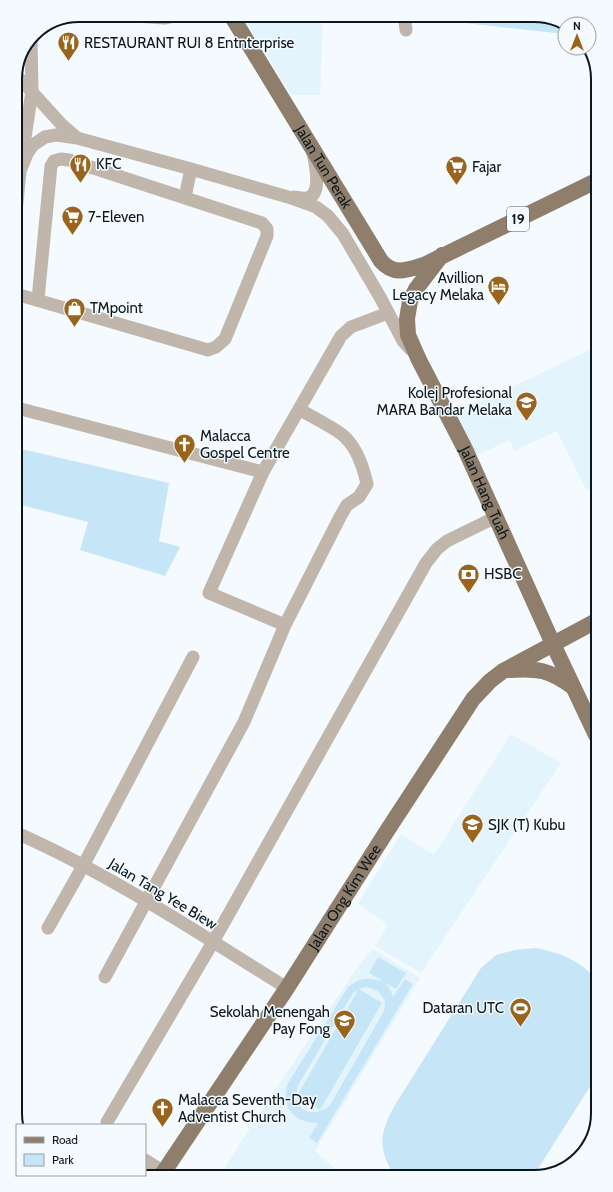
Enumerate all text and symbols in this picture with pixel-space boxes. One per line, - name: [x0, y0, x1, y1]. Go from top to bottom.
- north arrow: [557, 16, 597, 56]
- text: N: [573, 19, 581, 33]
- restaurant icon: RESTAURANT RUI 8 Entnterprise: [55, 30, 81, 63]
- place label: RESTAURANT RUI 8 Entnterprise: [84, 34, 295, 52]
- street label: Jalan Tun Perak: [291, 121, 356, 212]
- restaurant icon: KFC: [68, 151, 94, 184]
- supermarket icon: Fajar: [443, 154, 469, 187]
- place label: KFC: [96, 155, 121, 173]
- place label: Fajar: [472, 158, 502, 176]
- supermarket icon: 7-Eleven: [60, 204, 86, 237]
- road number: 19: [507, 207, 529, 231]
- place label: 7-Eleven: [88, 208, 144, 226]
- place label: Avillion Legacy Melaka: [392, 269, 485, 304]
- hotel icon: Avillion Legacy Melaka: [486, 274, 512, 307]
- shop icon: TMpoint: [62, 295, 88, 328]
- place label: TMpoint: [90, 299, 143, 317]
- place label: Kolej Profesional MARA Bandar Melaka: [376, 384, 513, 419]
- school or university icon: Kolej Profesional MARA Bandar Melaka: [514, 389, 540, 422]
- place label: Malacca Gospel Centre: [200, 427, 290, 462]
- church icon: Malacca Gospel Centre: [171, 432, 197, 465]
- street label: Jalan Hang Tuah: [456, 442, 514, 542]
- bank icon: HSBC: [456, 561, 482, 594]
- place label: HSBC: [484, 565, 522, 583]
- school or university icon: SJK (T) Kubu: [460, 812, 486, 845]
- place label: SJK (T) Kubu: [488, 816, 565, 834]
- street label: Jalan Ong Kim Wee: [304, 841, 385, 954]
- street label: Jalan Tang Yee Biew: [105, 854, 221, 934]
- sports icon: Dataran UTC: [507, 995, 533, 1028]
- place label: Dataran UTC: [423, 999, 504, 1017]
- place label: Sekolah Menengah Pay Fong: [210, 1003, 331, 1038]
- school or university icon: Sekolah Menengah Pay Fong: [332, 1008, 358, 1041]
- place label: Malacca Seventh-Day Adventist Church: [178, 1091, 317, 1126]
- church icon: Malacca Seventh-Day Adventist Church: [149, 1096, 175, 1129]
- legend: [16, 1124, 146, 1176]
- text: Road: [52, 1132, 78, 1147]
- text: Park: [52, 1152, 74, 1167]

